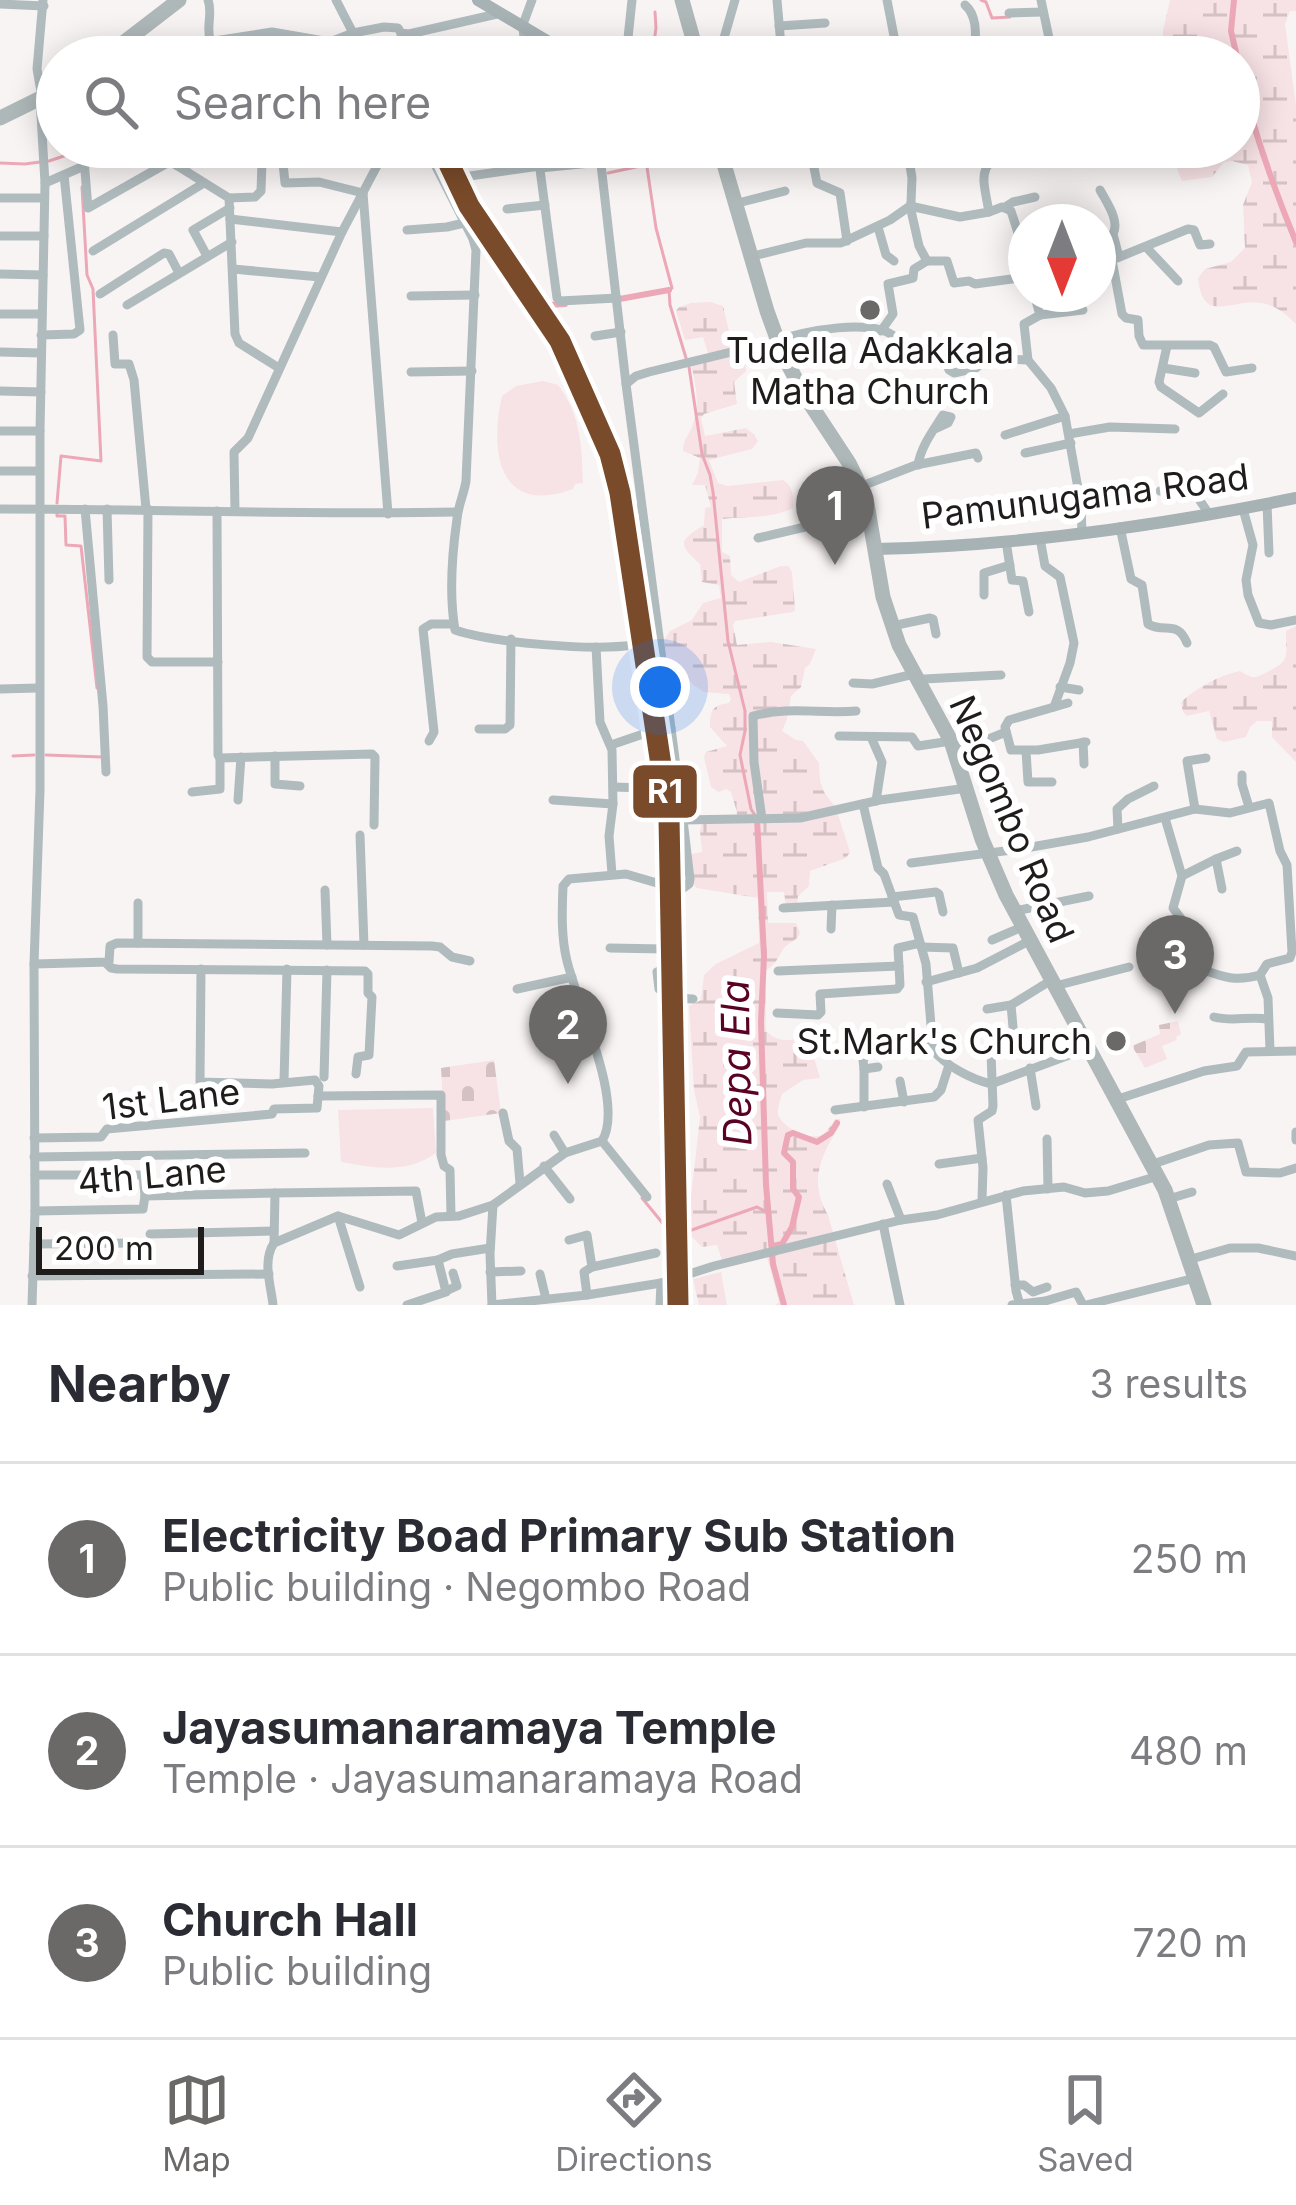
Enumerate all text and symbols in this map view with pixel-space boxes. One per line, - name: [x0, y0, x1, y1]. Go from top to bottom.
- search box: [36, 36, 1260, 168]
- icon: search: [78, 69, 144, 135]
- text: Search here: [174, 75, 431, 130]
- north arrow: [1008, 204, 1116, 312]
- marker: Tudella Adakkala Matha Church: [857, 297, 883, 323]
- place label: Tudella Adakkala Matha Church: [726, 328, 1014, 413]
- street label: Pamunugama Road: [919, 454, 1251, 538]
- pin: 1: [796, 466, 874, 565]
- your location: [630, 657, 690, 717]
- street label: Negombo Road: [940, 689, 1084, 949]
- line badge: R1: [631, 763, 699, 820]
- text: R1: [647, 771, 683, 811]
- pin: 3: [1136, 915, 1214, 1014]
- water label: Depa Ela: [711, 979, 760, 1147]
- pin: 2: [529, 985, 607, 1084]
- place label: St.Mark's Church: [797, 1019, 1092, 1063]
- marker: St.Mark's Church: [1103, 1028, 1129, 1054]
- street label: 1st Lane: [100, 1069, 242, 1129]
- street label: 4th Lane: [76, 1147, 228, 1203]
- scale bar: [36, 1221, 204, 1274]
- text: 200 m: [54, 1228, 154, 1268]
- text: Nearby: [48, 1353, 231, 1414]
- text: 3 results: [1090, 1360, 1248, 1407]
- text: Electricity Boad Primary Sub Station: [162, 1508, 956, 1563]
- text: 1: [79, 1535, 95, 1582]
- text: 250 m: [1131, 1535, 1248, 1582]
- text: Public building · Negombo Road: [162, 1563, 751, 1610]
- text: Jayasumanaramaya Temple: [162, 1700, 776, 1755]
- text: 2: [75, 1727, 99, 1774]
- text: 480 m: [1129, 1727, 1248, 1774]
- text: Temple · Jayasumanaramaya Road: [162, 1755, 803, 1802]
- text: Church Hall: [162, 1892, 418, 1947]
- text: 3: [74, 1919, 100, 1966]
- text: 720 m: [1132, 1919, 1248, 1966]
- text: Public building: [162, 1947, 432, 1994]
- tab: Map: [162, 2067, 231, 2179]
- tab: Directions: [555, 2067, 713, 2179]
- tab: Saved: [1037, 2067, 1134, 2179]

